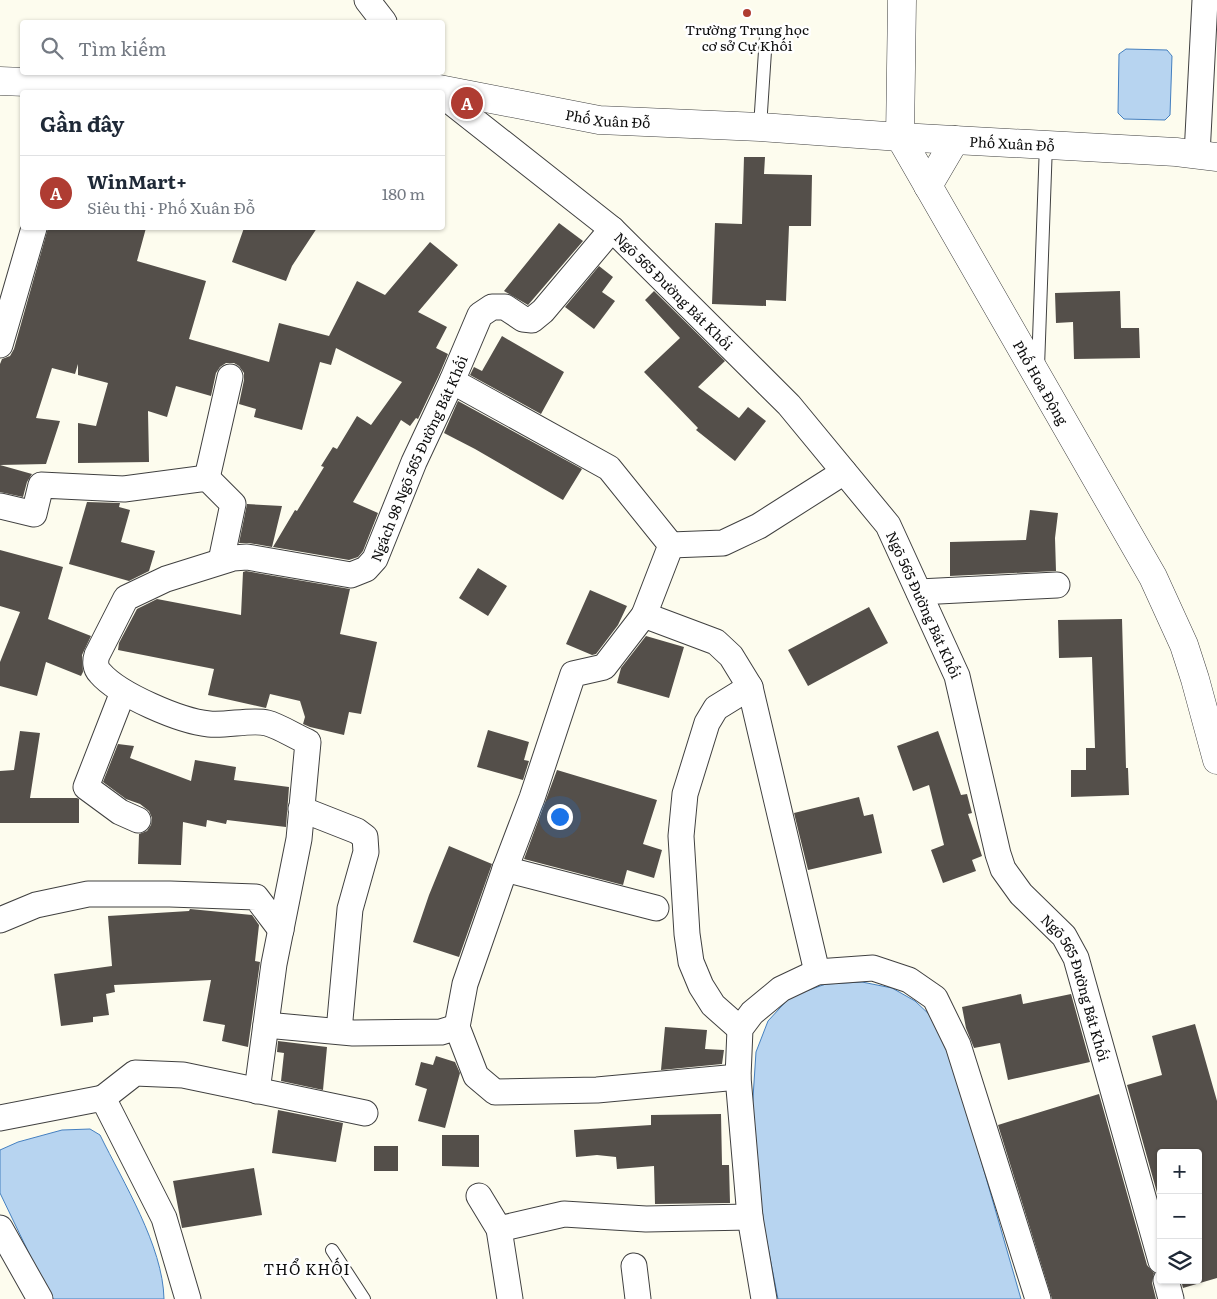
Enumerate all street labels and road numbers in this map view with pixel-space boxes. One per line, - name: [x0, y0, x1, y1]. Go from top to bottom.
- street label: Phố Xuân Đỗ: [564, 104, 651, 132]
- street label: Phố Xuân Đỗ: [969, 131, 1055, 155]
- street label: Ngõ 565 Đường Bát Khối: [610, 227, 738, 354]
- street label: Phố Hoa Động: [1009, 336, 1073, 429]
- street label: Ngách 98 Ngõ 565 Đường Bát Khối: [365, 352, 472, 564]
- street label: Ngõ 565 Đường Bát Khối: [882, 528, 967, 682]
- street label: Ngõ 565 Đường Bát Khối: [1037, 909, 1115, 1064]

